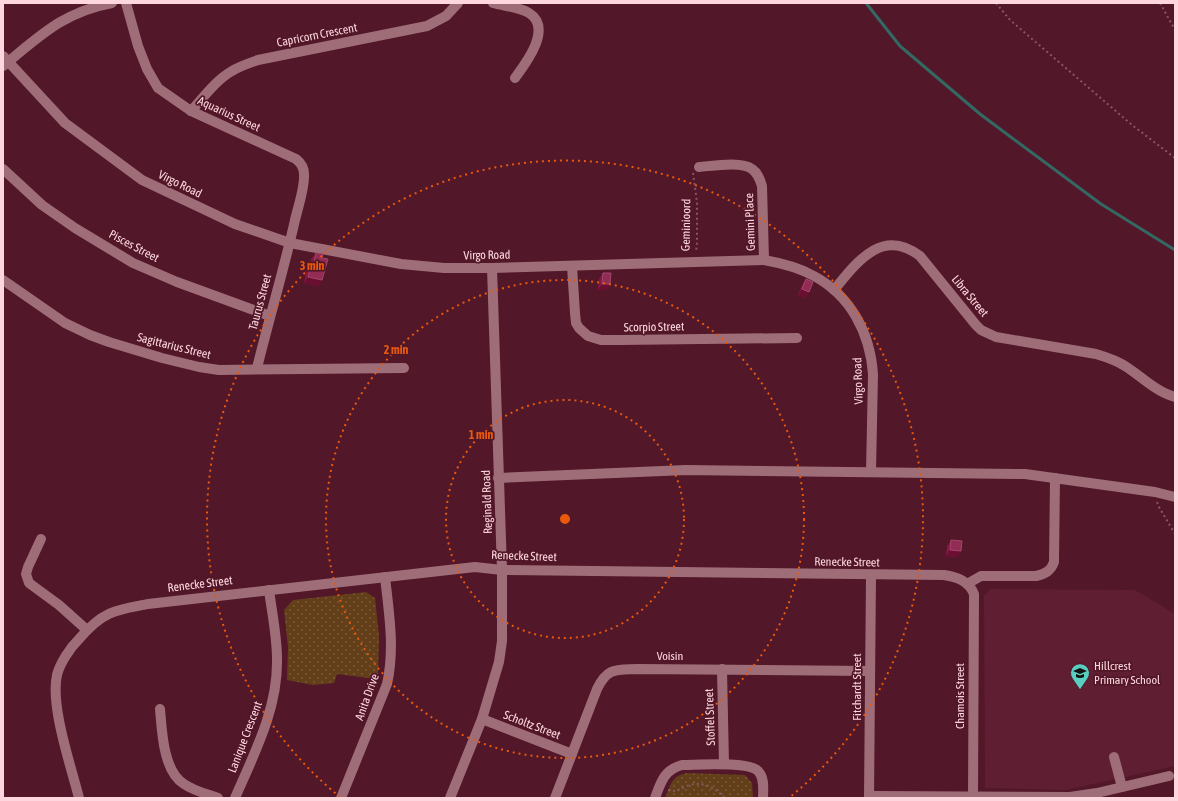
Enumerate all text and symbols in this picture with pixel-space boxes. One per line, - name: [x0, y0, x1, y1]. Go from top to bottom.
- street label: Capricorn Crescent: [275, 20, 359, 50]
- street label: Aquarius Street: [196, 93, 263, 135]
- street label: Virgo Road: [156, 167, 204, 201]
- street label: Gemini Place: [742, 193, 758, 251]
- street label: Geminioord: [679, 199, 693, 251]
- street label: Pisces Street: [107, 227, 162, 265]
- street label: Virgo Road: [463, 248, 511, 262]
- text: 3 min: [300, 259, 324, 273]
- street label: Taurus Street: [246, 272, 274, 332]
- street label: Libra Street: [949, 272, 992, 320]
- street label: Scorpio Street: [624, 319, 685, 335]
- street label: Sagittarius Street: [136, 330, 213, 362]
- text: 2 min: [384, 343, 408, 357]
- street label: Virgo Road: [850, 357, 866, 405]
- text: 1 min: [469, 428, 493, 442]
- street label: Reginald Road: [479, 470, 495, 534]
- centre of rings: [558, 512, 572, 526]
- street label: Renecke Street: [491, 548, 558, 564]
- street label: Renecke Street: [814, 554, 880, 570]
- street label: Renecke Street: [167, 573, 234, 595]
- street label: Voisin: [657, 649, 683, 663]
- street label: Fitchardt Street: [850, 653, 864, 721]
- place label: Hillcrest Primary School: [1094, 659, 1161, 687]
- street label: Chamois Street: [953, 662, 967, 729]
- school or university icon: Hillcrest Primary School: [1069, 662, 1091, 690]
- street label: Anita Drive: [352, 672, 382, 722]
- street label: Stoffel Street: [702, 688, 718, 746]
- street label: Lanique Crescent: [225, 699, 265, 775]
- street label: Scholtz Street: [502, 708, 563, 742]

